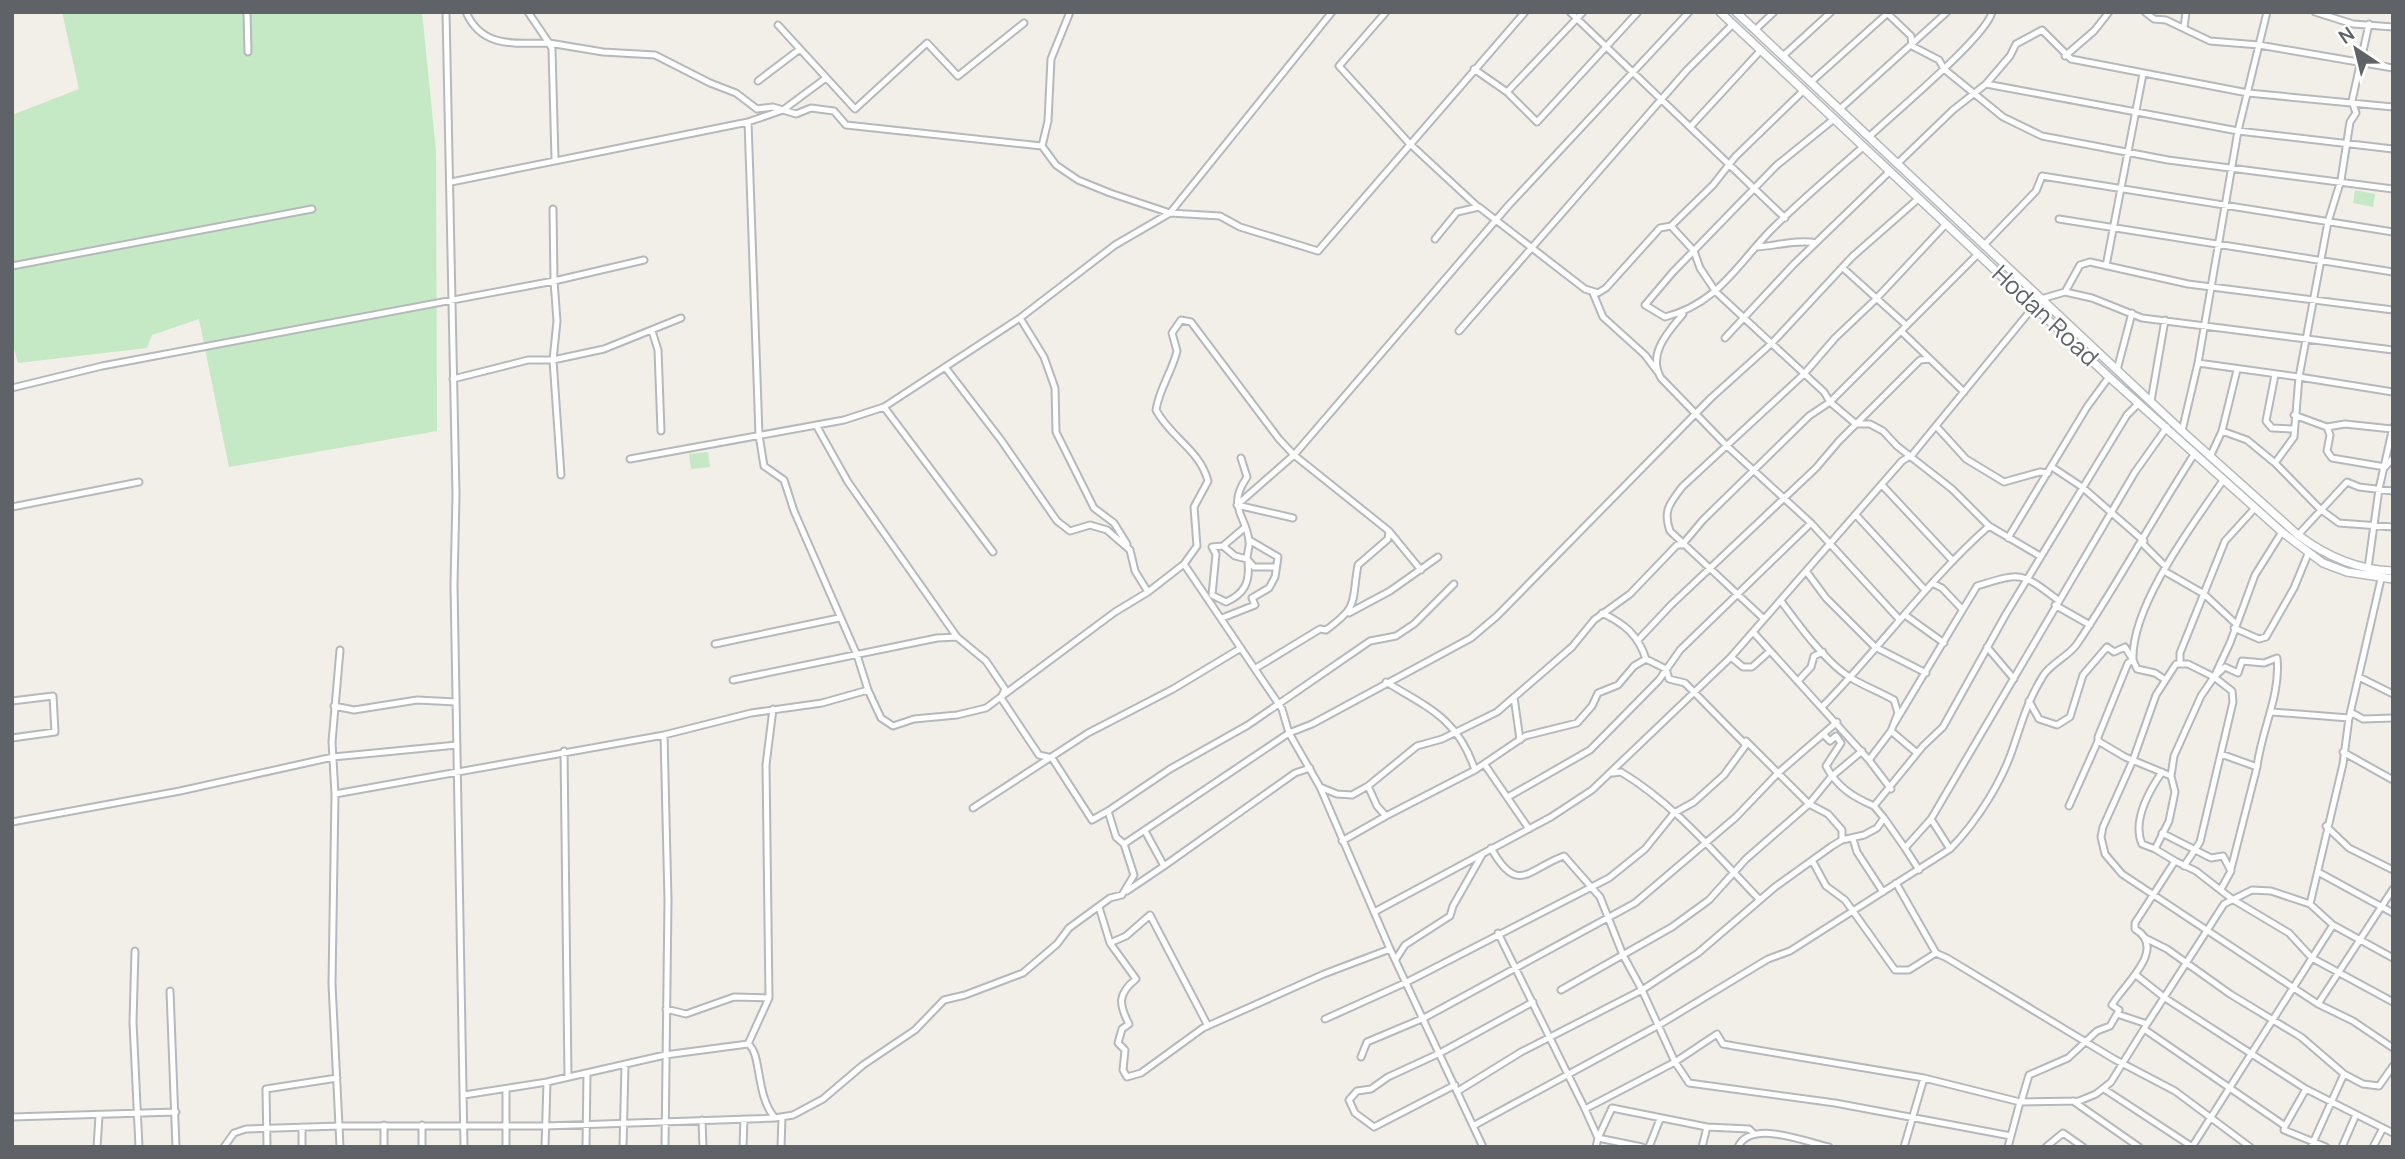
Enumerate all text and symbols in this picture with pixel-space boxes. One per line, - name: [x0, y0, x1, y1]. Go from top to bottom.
- north arrow: [2321, 14, 2391, 84]
- text: N: [2333, 21, 2359, 50]
- street label: Hodan Road: [1986, 257, 2106, 373]

